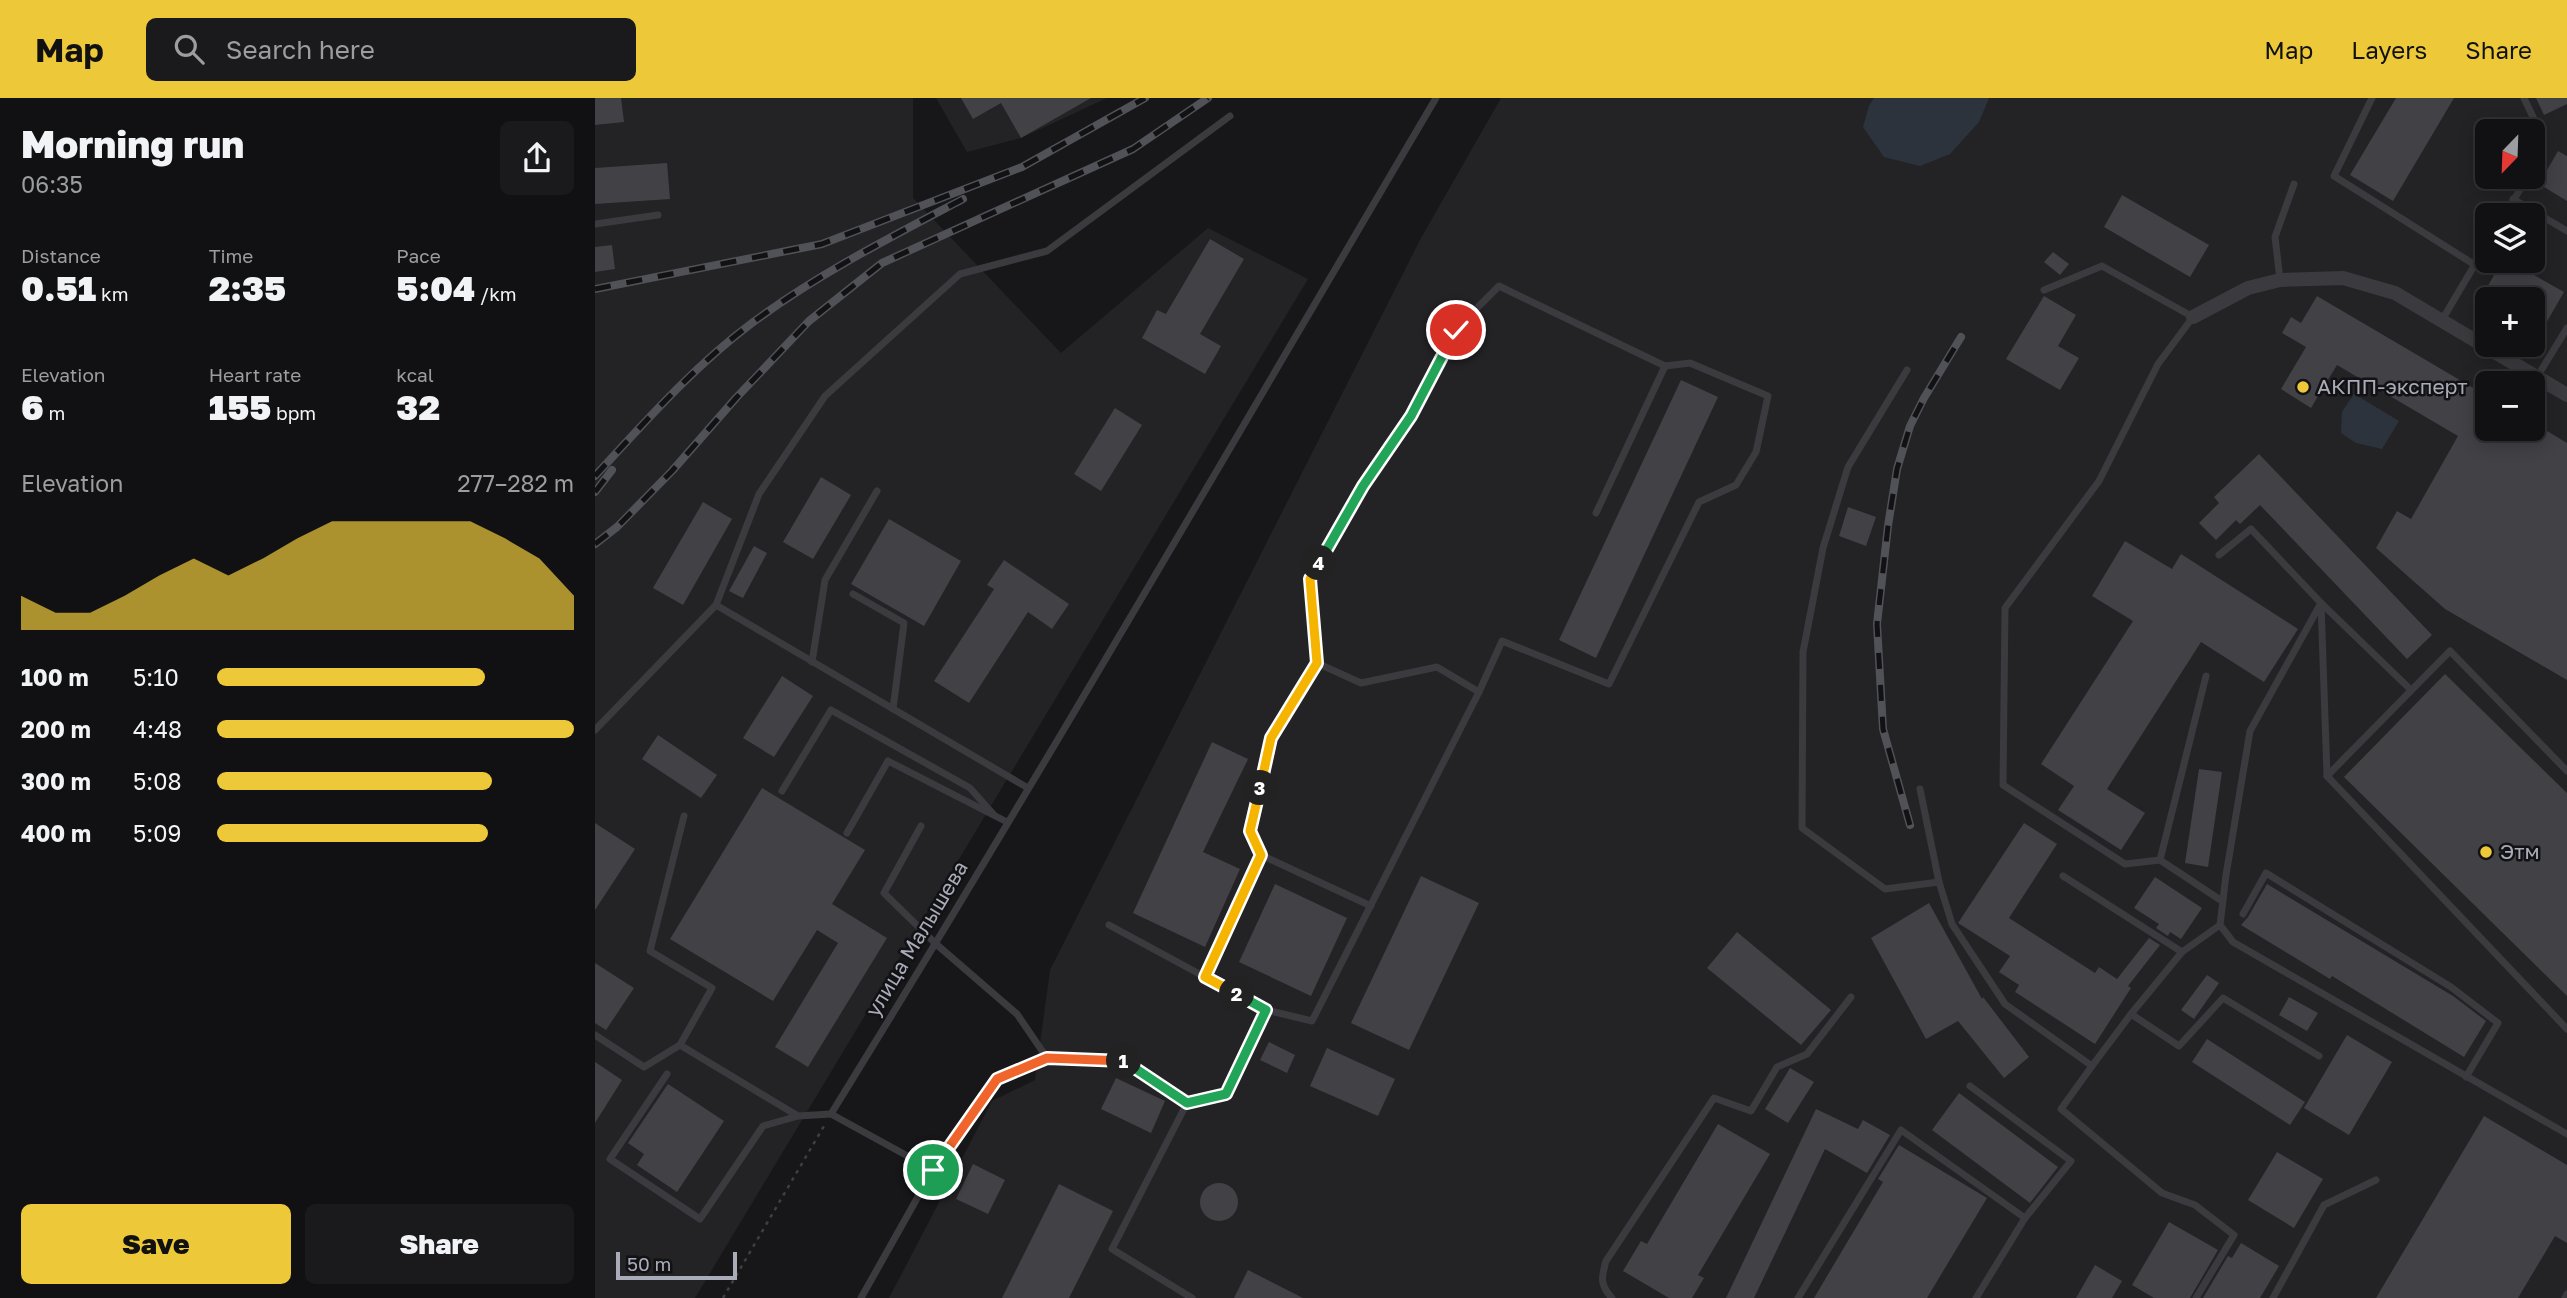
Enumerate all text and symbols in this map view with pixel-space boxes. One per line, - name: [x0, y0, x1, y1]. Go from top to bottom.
- search box: [146, 18, 636, 81]
- text: Map: [35, 30, 104, 69]
- icon: search: [170, 30, 208, 68]
- text: Search here: [226, 34, 375, 65]
- text: Map: [2264, 35, 2313, 64]
- text: Layers: [2351, 35, 2427, 64]
- text: Share: [2465, 35, 2532, 64]
- north arrow: [2475, 119, 2545, 189]
- map controls: [2475, 119, 2545, 441]
- text: Morning run: [21, 121, 244, 166]
- button: share: [500, 121, 574, 195]
- text: 06:35: [21, 170, 83, 198]
- button: layers: [2475, 203, 2545, 273]
- text: Distance: [21, 244, 101, 267]
- text: Time: [209, 244, 253, 267]
- text: Pace: [396, 244, 441, 267]
- text: 0.51: [21, 267, 96, 309]
- text: 2:35: [209, 267, 286, 309]
- text: 5:04: [396, 267, 475, 309]
- text: km: [96, 282, 129, 305]
- text: /km: [475, 282, 517, 305]
- button: +: [2475, 287, 2545, 357]
- pin: [1426, 300, 1486, 360]
- icon: check: [1437, 311, 1475, 349]
- text: Elevation: [21, 363, 106, 386]
- text: Heart rate: [209, 363, 301, 386]
- text: kcal: [396, 363, 434, 386]
- button: −: [2475, 371, 2545, 441]
- place label: АКПП-эксперт: [2317, 373, 2468, 399]
- marker: АКПП-эксперт: [2295, 379, 2311, 395]
- text: 6: [21, 386, 44, 428]
- text: 155: [209, 386, 271, 428]
- text: 32: [396, 386, 440, 428]
- text: m: [44, 401, 65, 424]
- text: bpm: [271, 401, 316, 424]
- text: Elevation: [21, 469, 123, 497]
- text: 277–282 m: [457, 469, 574, 497]
- pin: 4: [1301, 546, 1337, 580]
- text: 4: [1313, 551, 1324, 574]
- text: 100 m: [21, 663, 89, 691]
- text: 5:10: [133, 663, 179, 691]
- text: 200 m: [21, 715, 91, 743]
- text: 4:48: [133, 715, 182, 743]
- text: 300 m: [21, 767, 91, 795]
- text: 5:08: [133, 767, 182, 795]
- pin: 3: [1243, 770, 1277, 806]
- text: 3: [1254, 776, 1265, 799]
- text: 400 m: [21, 819, 91, 847]
- text: 5:09: [133, 819, 181, 847]
- place label: Этм: [2500, 838, 2540, 864]
- marker: Этм: [2478, 844, 2494, 860]
- street label: улица Малышева: [859, 856, 973, 1021]
- pin: 2: [1219, 976, 1255, 1012]
- text: 2: [1231, 982, 1242, 1005]
- pin: 1: [1107, 1044, 1141, 1079]
- text: 1: [1119, 1049, 1128, 1072]
- pin: [903, 1140, 963, 1200]
- icon: arrive: [914, 1151, 952, 1189]
- button: Save: [21, 1204, 291, 1284]
- button: Share: [305, 1204, 574, 1284]
- scale bar: [616, 1249, 737, 1281]
- text: 50 m: [627, 1252, 671, 1275]

